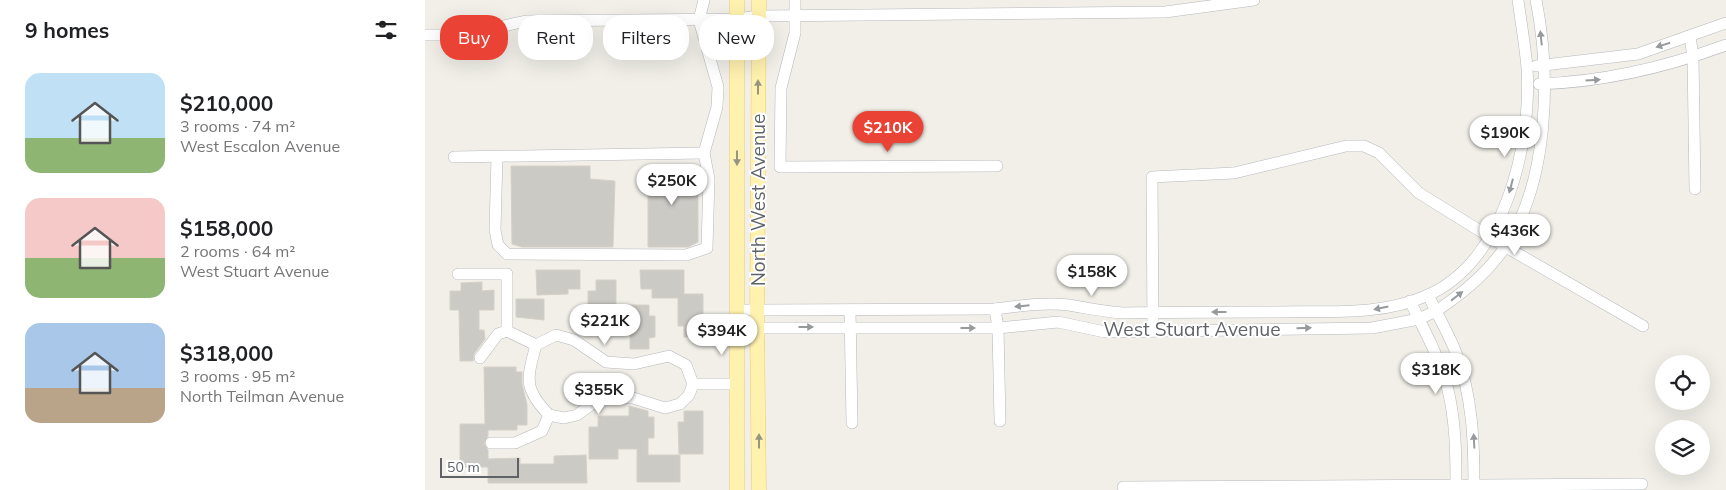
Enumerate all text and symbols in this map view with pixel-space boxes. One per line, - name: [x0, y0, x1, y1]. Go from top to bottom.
- chip: Buy: [440, 15, 508, 60]
- chip: Rent: [518, 15, 593, 60]
- chip: Filters: [603, 15, 689, 60]
- chip: New: [699, 15, 774, 60]
- icon: filters: [372, 16, 400, 44]
- text: 9 homes: [25, 17, 109, 43]
- one-way arrow: [1537, 30, 1545, 46]
- one-way arrow: [1656, 42, 1671, 50]
- one-way arrow: [1585, 76, 1601, 84]
- one-way arrow: [754, 79, 762, 95]
- text: $210,000: [180, 90, 273, 116]
- icon: home: [65, 93, 125, 153]
- pin: $210K: [853, 110, 923, 153]
- street label: North West Avenue: [746, 114, 770, 286]
- text: 3 rooms · 74 m²: [180, 116, 295, 136]
- pin: $190K: [1470, 116, 1540, 158]
- text: $210K: [863, 117, 913, 137]
- text: $190K: [1480, 122, 1530, 142]
- text: West Escalon Avenue: [180, 136, 340, 156]
- one-way arrow: [733, 150, 741, 166]
- pin: $250K: [637, 164, 707, 206]
- text: $250K: [647, 170, 697, 190]
- one-way arrow: [1506, 179, 1514, 194]
- pin: $436K: [1480, 214, 1550, 256]
- text: $158,000: [180, 215, 273, 241]
- icon: home: [65, 218, 125, 278]
- text: $436K: [1490, 220, 1540, 240]
- text: 2 rooms · 64 m²: [180, 241, 295, 261]
- pin: $158K: [1057, 254, 1127, 297]
- text: West Stuart Avenue: [180, 261, 329, 281]
- text: $158K: [1067, 261, 1117, 281]
- one-way arrow: [1450, 291, 1463, 302]
- one-way arrow: [1014, 302, 1030, 310]
- pin: $221K: [570, 304, 640, 346]
- one-way arrow: [1373, 304, 1389, 312]
- one-way arrow: [1211, 308, 1227, 316]
- text: $221K: [580, 310, 630, 330]
- pin: $394K: [687, 314, 757, 356]
- street label: West Stuart Avenue: [1103, 317, 1281, 341]
- text: $394K: [697, 320, 747, 340]
- one-way arrow: [798, 323, 814, 331]
- one-way arrow: [960, 324, 976, 332]
- one-way arrow: [1296, 324, 1312, 332]
- text: $318,000: [180, 340, 273, 366]
- icon: home: [65, 343, 125, 403]
- pin: $318K: [1401, 352, 1471, 395]
- map controls: [1655, 355, 1710, 475]
- button: locate: [1655, 355, 1710, 410]
- text: $318K: [1411, 359, 1461, 379]
- text: 3 rooms · 95 m²: [180, 366, 295, 386]
- pin: $355K: [564, 372, 634, 415]
- text: $355K: [574, 379, 624, 399]
- text: North Teilman Avenue: [180, 386, 344, 406]
- button: layers: [1655, 420, 1710, 475]
- one-way arrow: [755, 433, 763, 449]
- one-way arrow: [1469, 433, 1477, 449]
- scale bar: [440, 455, 519, 478]
- text: 50 m: [447, 458, 480, 476]

